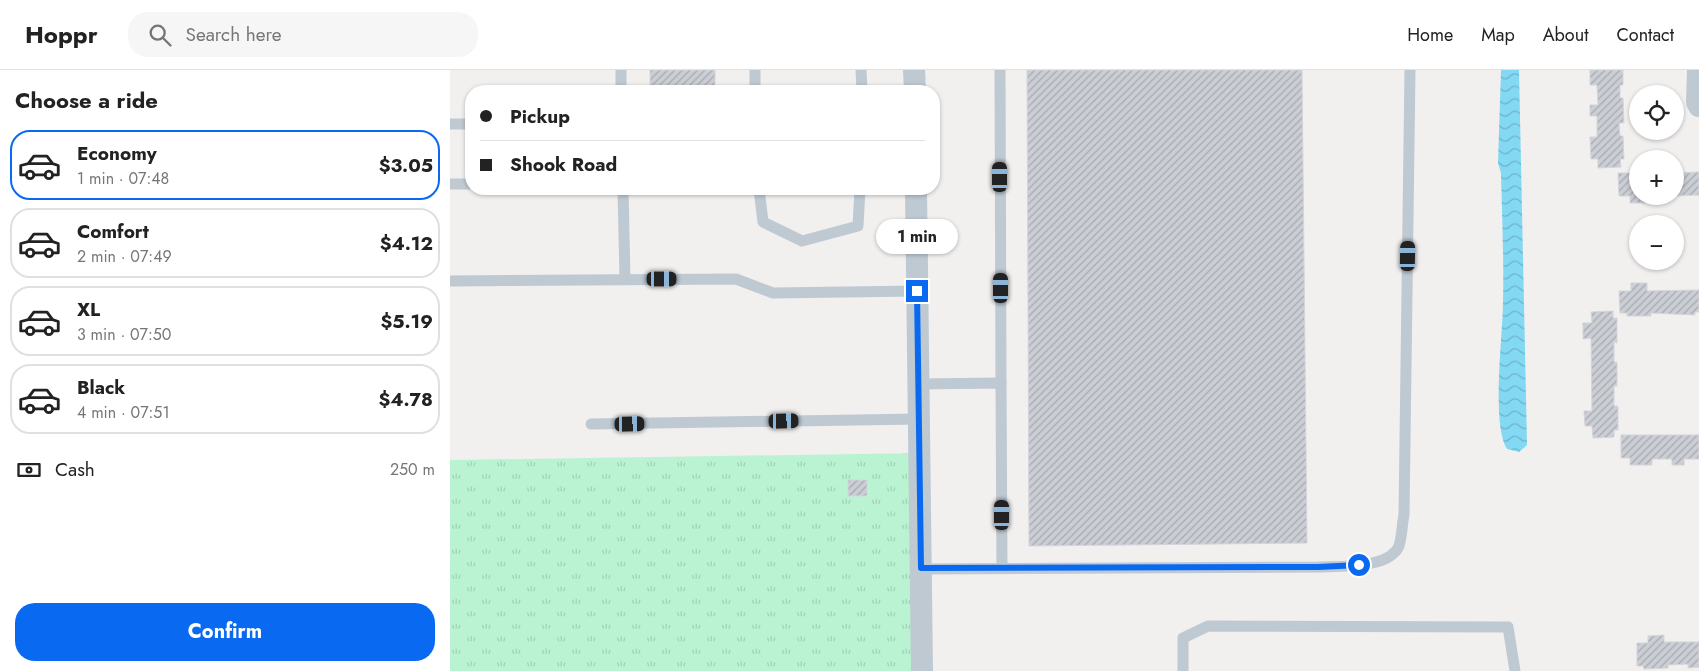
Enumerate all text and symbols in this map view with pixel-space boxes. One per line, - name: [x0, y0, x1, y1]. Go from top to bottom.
- search box: [128, 12, 478, 57]
- text: Hoppr: [25, 17, 98, 52]
- icon: search: [146, 21, 174, 49]
- text: Search here: [186, 21, 282, 48]
- text: Home: [1407, 22, 1453, 48]
- text: Map: [1481, 22, 1515, 48]
- text: About: [1543, 22, 1588, 48]
- text: Contact: [1616, 22, 1674, 48]
- text: Choose a ride: [15, 84, 158, 116]
- map controls: [1629, 85, 1684, 270]
- button: locate: [1629, 85, 1684, 140]
- text: Pickup: [510, 103, 570, 130]
- text: Economy: [77, 140, 157, 167]
- icon: car: [17, 143, 62, 188]
- button: +: [1629, 150, 1684, 205]
- text: Shook Road: [510, 151, 617, 178]
- text: $3.05: [379, 152, 433, 179]
- car: [992, 162, 1007, 192]
- text: 1 min · 07:48: [77, 167, 169, 190]
- button: −: [1629, 215, 1684, 270]
- text: Comfort: [77, 218, 149, 245]
- callout: 1 min: [876, 218, 958, 254]
- icon: car: [17, 221, 62, 266]
- text: 1 min: [897, 225, 937, 248]
- text: $4.12: [380, 230, 433, 257]
- car: [1400, 241, 1415, 271]
- text: 2 min · 07:49: [77, 245, 172, 268]
- car: [647, 272, 677, 287]
- car: [993, 273, 1008, 303]
- route end: [906, 280, 928, 302]
- text: XL: [77, 296, 100, 323]
- icon: car: [17, 299, 62, 344]
- text: $5.19: [380, 308, 433, 335]
- text: 3 min · 07:50: [77, 323, 171, 346]
- text: Black: [77, 374, 125, 401]
- icon: car: [17, 377, 62, 422]
- text: $4.78: [378, 386, 433, 413]
- text: 4 min · 07:51: [77, 401, 170, 424]
- car: [768, 413, 799, 429]
- car: [614, 416, 645, 432]
- icon: cash: [15, 456, 43, 484]
- text: Cash: [55, 456, 95, 483]
- text: 250 m: [390, 458, 435, 481]
- car: [994, 500, 1009, 530]
- route start: [1348, 554, 1370, 576]
- button: Confirm: [15, 603, 435, 661]

